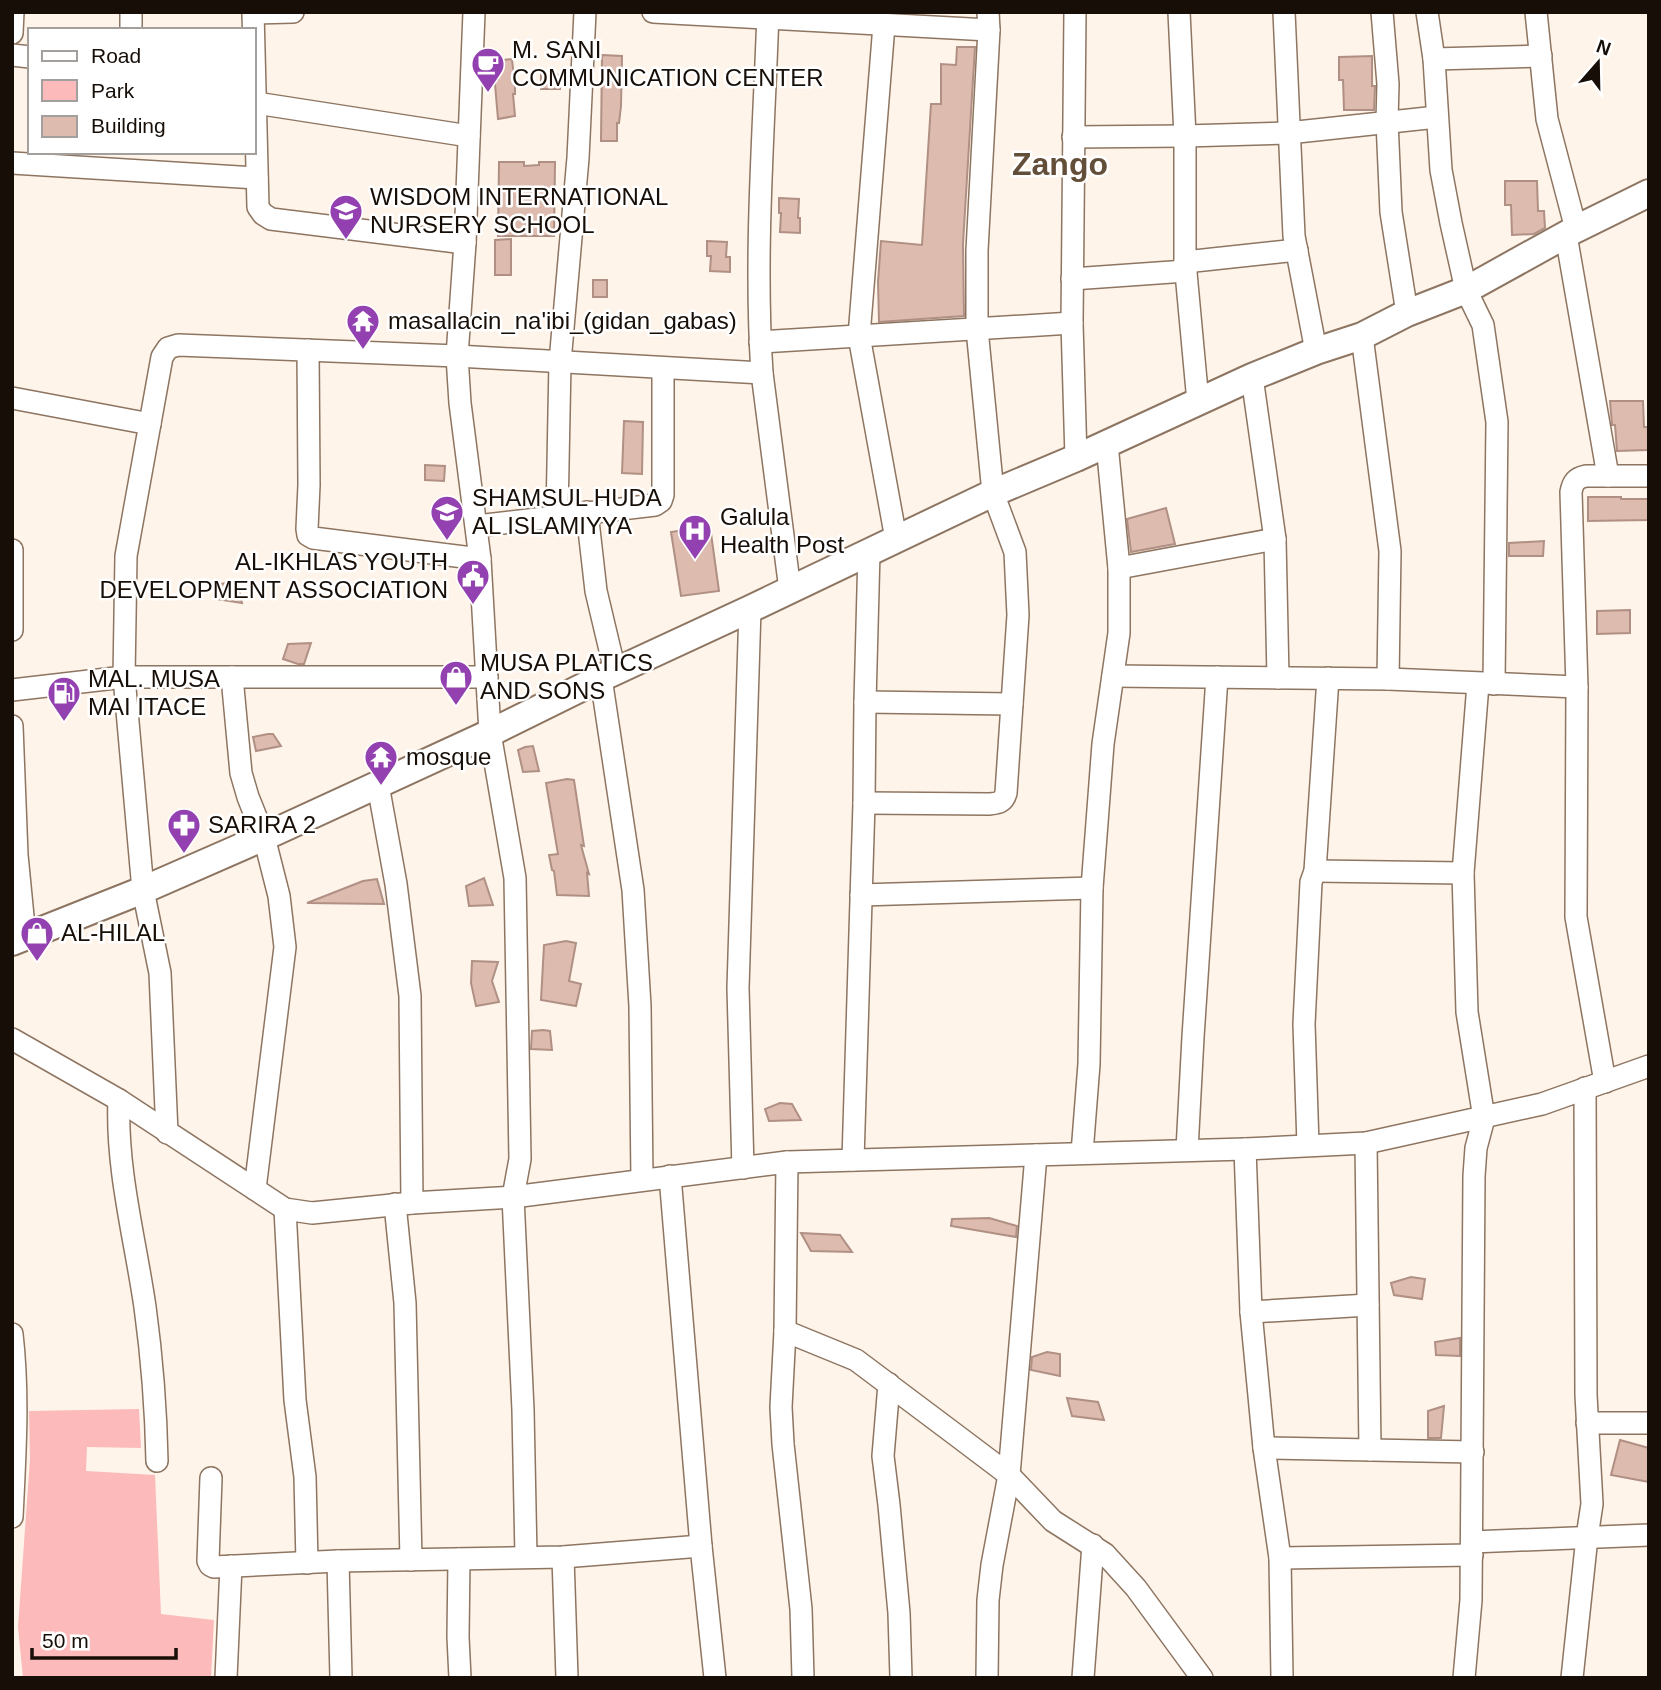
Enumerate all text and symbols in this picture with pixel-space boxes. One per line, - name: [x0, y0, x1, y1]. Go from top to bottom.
- legend: [28, 28, 256, 154]
- north arrow: [1563, 28, 1633, 98]
- text: N: [1594, 35, 1614, 60]
- place label: M. SANI COMMUNICATION CENTER: [512, 36, 824, 91]
- text: Road: [91, 44, 141, 67]
- cafe icon: M. SANI COMMUNICATION CENTER: [469, 45, 507, 94]
- text: Park: [91, 79, 135, 102]
- text: Building: [91, 114, 166, 137]
- district label: Zango: [1012, 146, 1108, 182]
- place label: WISDOM INTERNATIONAL NURSERY SCHOOL: [370, 183, 668, 238]
- school or university icon: WISDOM INTERNATIONAL NURSERY SCHOOL: [327, 192, 365, 241]
- temple icon: masallacin_na'ibi_(gidan_gabas): [344, 302, 382, 351]
- place label: masallacin_na'ibi_(gidan_gabas): [388, 307, 737, 334]
- place label: SHAMSUL HUDA AL ISLAMIYYA: [472, 484, 662, 539]
- school or university icon: SHAMSUL HUDA AL ISLAMIYYA: [428, 493, 466, 542]
- place label: Galula Health Post: [720, 503, 844, 558]
- hospital icon: Galula Health Post: [676, 512, 714, 561]
- place label: AL-IKHLAS YOUTH DEVELOPMENT ASSOCIATION: [99, 548, 448, 603]
- public building icon: AL-IKHLAS YOUTH DEVELOPMENT ASSOCIATION: [454, 557, 492, 606]
- place label: MUSA PLATICS AND SONS: [480, 649, 653, 704]
- shop icon: MUSA PLATICS AND SONS: [437, 658, 475, 707]
- place label: MAL. MUSA MAI ITACE: [88, 665, 220, 720]
- fuel station icon: MAL. MUSA MAI ITACE: [45, 674, 83, 723]
- temple icon: mosque: [362, 738, 400, 787]
- place label: mosque: [406, 743, 491, 770]
- pharmacy icon: SARIRA 2: [165, 806, 203, 855]
- place label: SARIRA 2: [208, 811, 316, 838]
- shop icon: AL-HILAL: [18, 914, 56, 963]
- place label: AL-HILAL: [61, 919, 165, 946]
- scale bar: [32, 1616, 175, 1660]
- text: 50 m: [42, 1629, 89, 1652]

